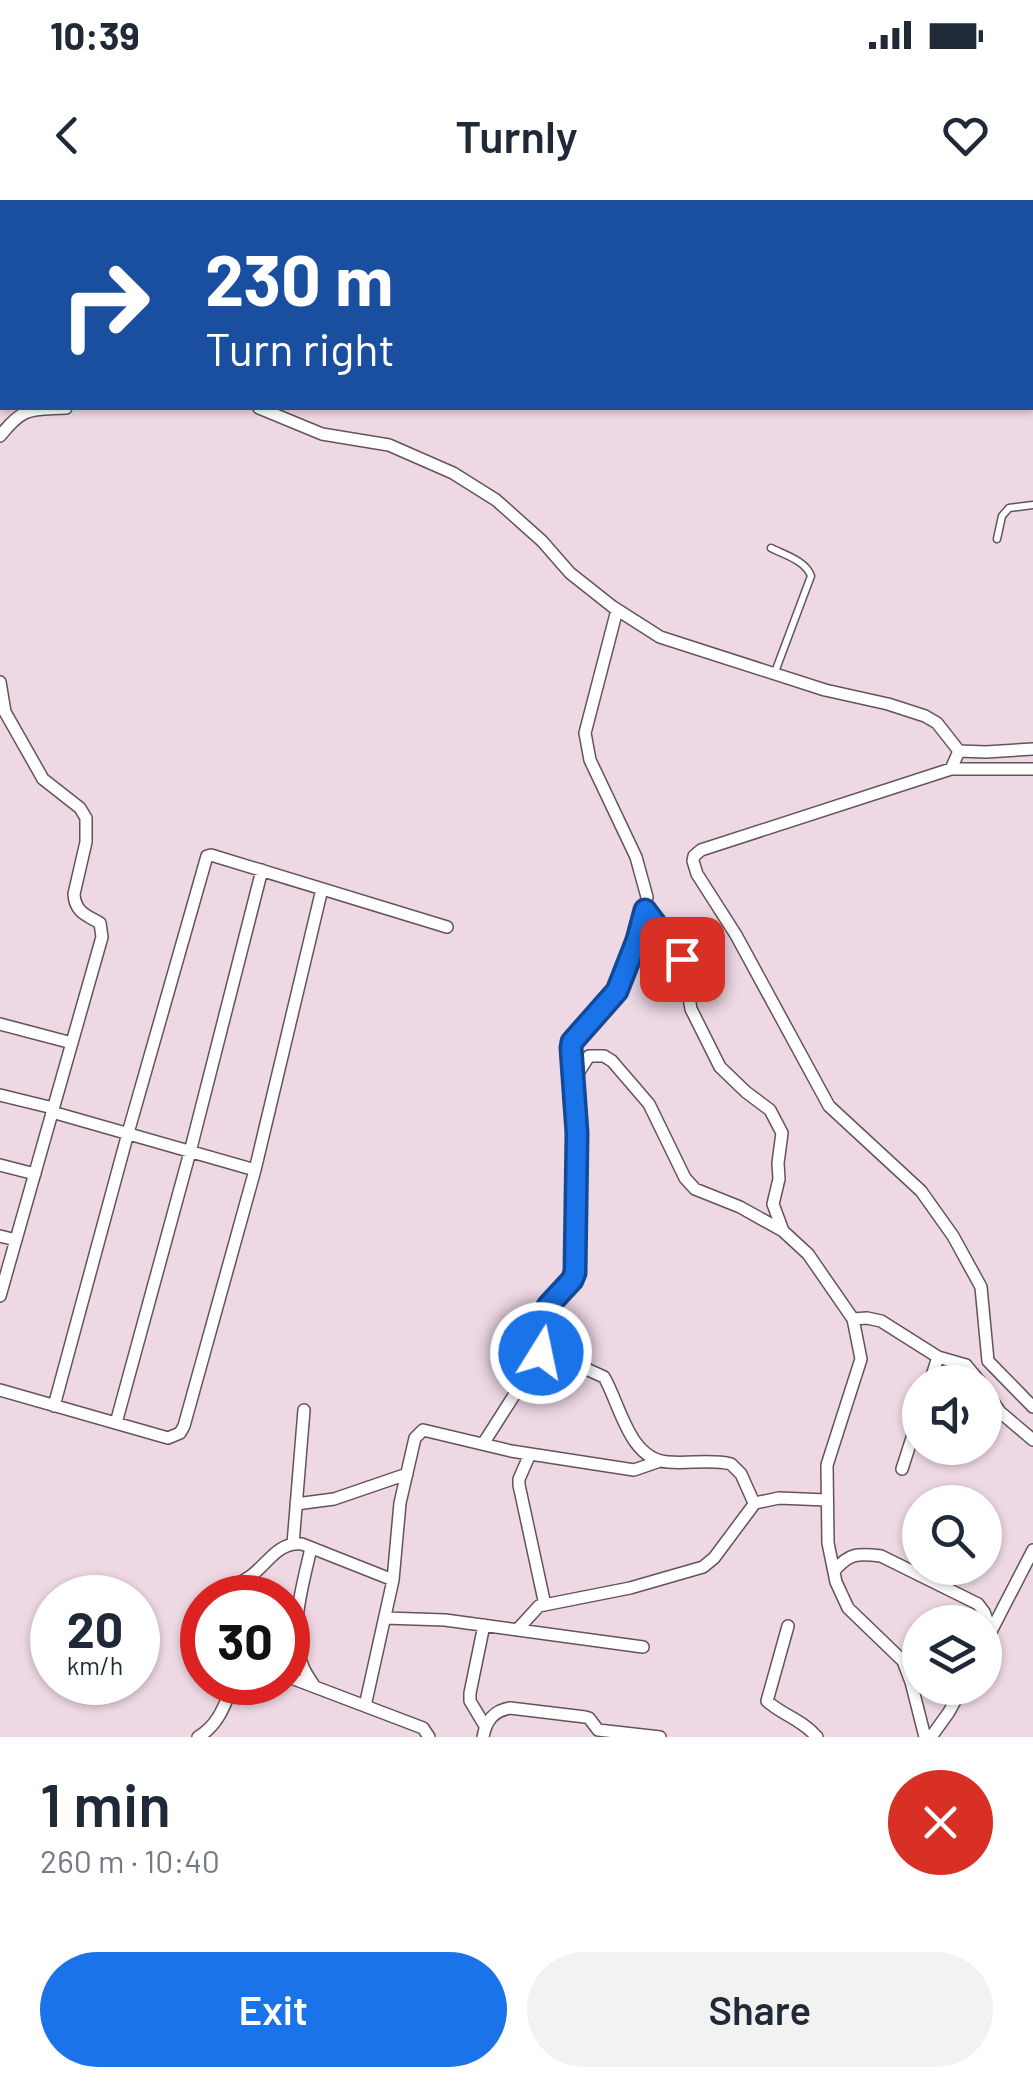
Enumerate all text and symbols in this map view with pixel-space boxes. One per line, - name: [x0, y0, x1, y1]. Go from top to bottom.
- text: 10:39: [50, 12, 140, 58]
- icon: back: [40, 108, 95, 163]
- text: Turnly: [455, 108, 578, 162]
- icon: heart: [938, 108, 993, 163]
- text: 230 m: [205, 236, 393, 320]
- icon: right: [40, 240, 170, 370]
- text: Turn right: [205, 321, 395, 375]
- pin: [640, 917, 725, 1002]
- icon: arrive: [655, 932, 710, 987]
- position arrow: [489, 1301, 593, 1405]
- map controls: [902, 1365, 1002, 1705]
- button: sound: [902, 1365, 1002, 1465]
- button: search: [902, 1485, 1002, 1585]
- speed limit sign: 30: [180, 1575, 310, 1705]
- text: 20: [67, 1598, 123, 1658]
- button: layers: [902, 1605, 1002, 1705]
- text: km/h: [67, 1650, 123, 1680]
- text: 1 min: [40, 1767, 171, 1839]
- button: close: [888, 1770, 993, 1875]
- text: 260 m · 10:40: [40, 1841, 220, 1879]
- button: Exit: [40, 1952, 507, 2067]
- button: Share: [527, 1952, 993, 2067]

